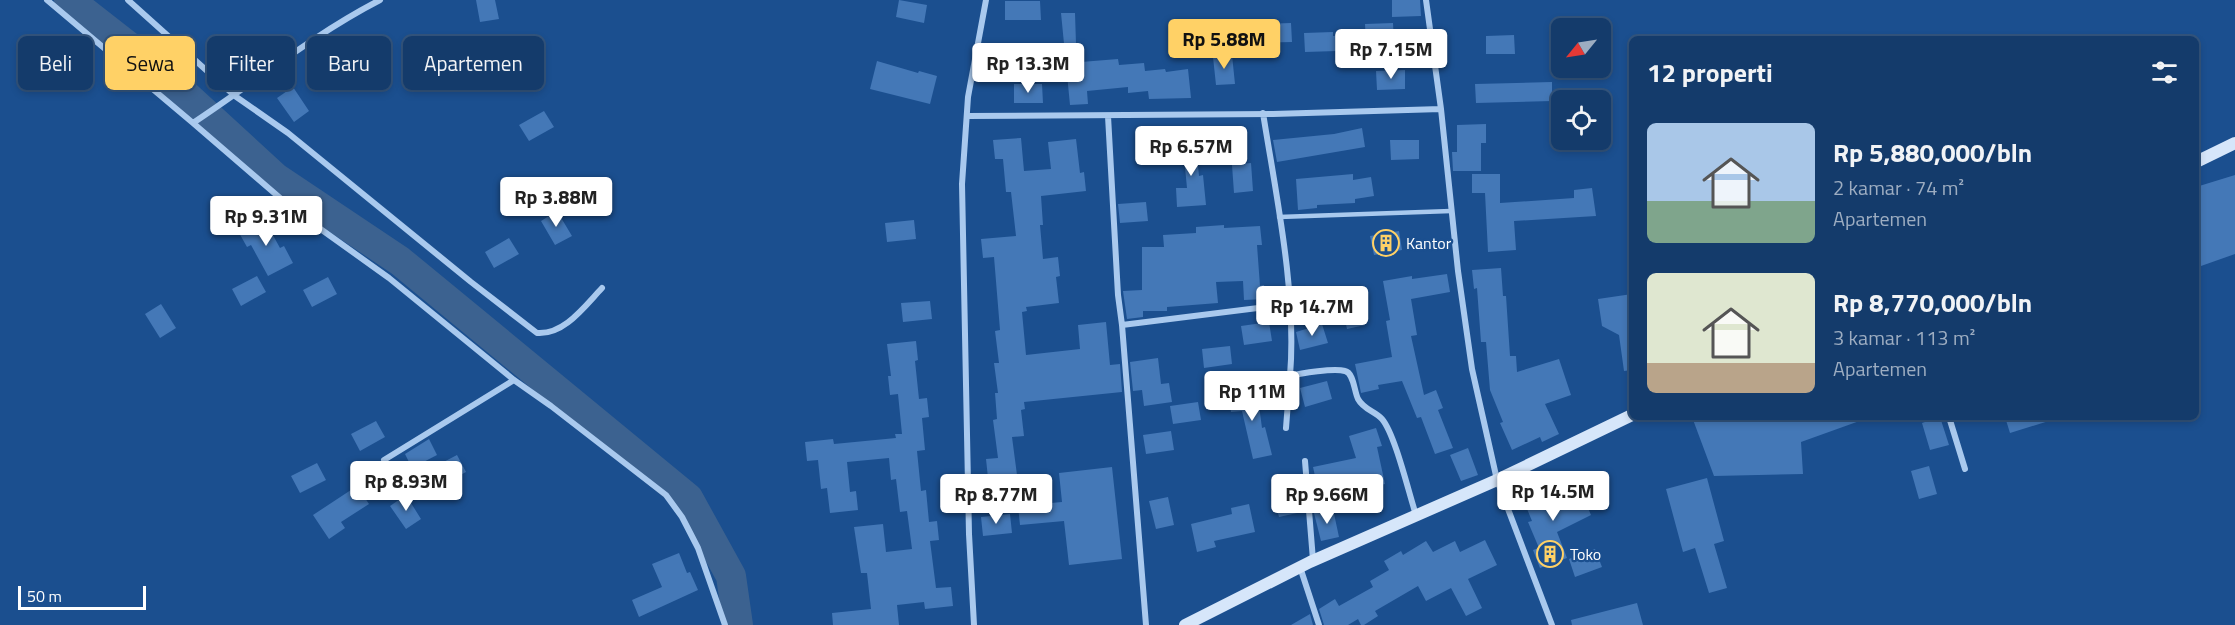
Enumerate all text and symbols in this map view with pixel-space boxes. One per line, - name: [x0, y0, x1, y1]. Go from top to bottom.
- north arrow: [1551, 18, 1611, 78]
- map controls: [1551, 18, 1611, 150]
- pin: Rp 5.88M: [1162, 19, 1286, 70]
- text: Rp 5.88M: [1182, 23, 1266, 54]
- pin: Rp 7.15M: [1329, 29, 1453, 80]
- text: Rp 7.15M: [1349, 33, 1433, 64]
- chip: Beli: [18, 36, 93, 90]
- chip: Sewa: [105, 36, 195, 90]
- chip: Filter: [207, 36, 295, 90]
- chip: Baru: [307, 36, 391, 90]
- chip: Apartemen: [403, 36, 544, 90]
- pin: Rp 13.3M: [966, 43, 1090, 94]
- text: Rp 13.3M: [986, 47, 1070, 78]
- text: 12 properti: [1647, 53, 1773, 92]
- icon: filters: [2148, 56, 2181, 89]
- button: locate: [1551, 90, 1611, 150]
- pin: Rp 6.57M: [1129, 126, 1253, 177]
- text: Rp 6.57M: [1149, 130, 1233, 161]
- text: Rp 5,880,000/bln: [1833, 133, 2032, 172]
- icon: home: [1695, 147, 1767, 219]
- text: 2 kamar · 74 m²: [1833, 172, 1964, 203]
- pin: Rp 3.88M: [494, 177, 618, 228]
- text: Rp 3.88M: [514, 181, 598, 212]
- pin: Rp 9.31M: [204, 196, 328, 247]
- text: Rp 9.31M: [224, 200, 308, 231]
- text: Apartemen: [1833, 203, 1927, 234]
- building icon: Kantor: [1371, 228, 1401, 258]
- place label: Kantor: [1406, 231, 1452, 255]
- text: Rp 8,770,000/bln: [1833, 283, 2032, 322]
- pin: Rp 14.7M: [1250, 286, 1374, 337]
- text: Rp 14.7M: [1270, 290, 1354, 321]
- icon: home: [1695, 297, 1767, 369]
- text: 3 kamar · 113 m²: [1833, 322, 1975, 353]
- text: Apartemen: [1833, 353, 1927, 384]
- pin: Rp 11M: [1203, 371, 1301, 422]
- text: Rp 11M: [1218, 375, 1286, 406]
- pin: Rp 8.93M: [344, 461, 468, 512]
- text: Rp 8.93M: [364, 465, 448, 496]
- pin: Rp 14.5M: [1491, 471, 1615, 522]
- pin: Rp 8.77M: [934, 474, 1058, 525]
- pin: Rp 9.66M: [1265, 474, 1389, 525]
- text: Rp 14.5M: [1511, 475, 1595, 506]
- text: Rp 8.77M: [954, 478, 1038, 509]
- text: Rp 9.66M: [1285, 478, 1369, 509]
- building icon: Toko: [1535, 539, 1565, 569]
- place label: Toko: [1570, 542, 1601, 566]
- scale bar: [18, 583, 146, 610]
- text: 50 m: [27, 584, 62, 608]

